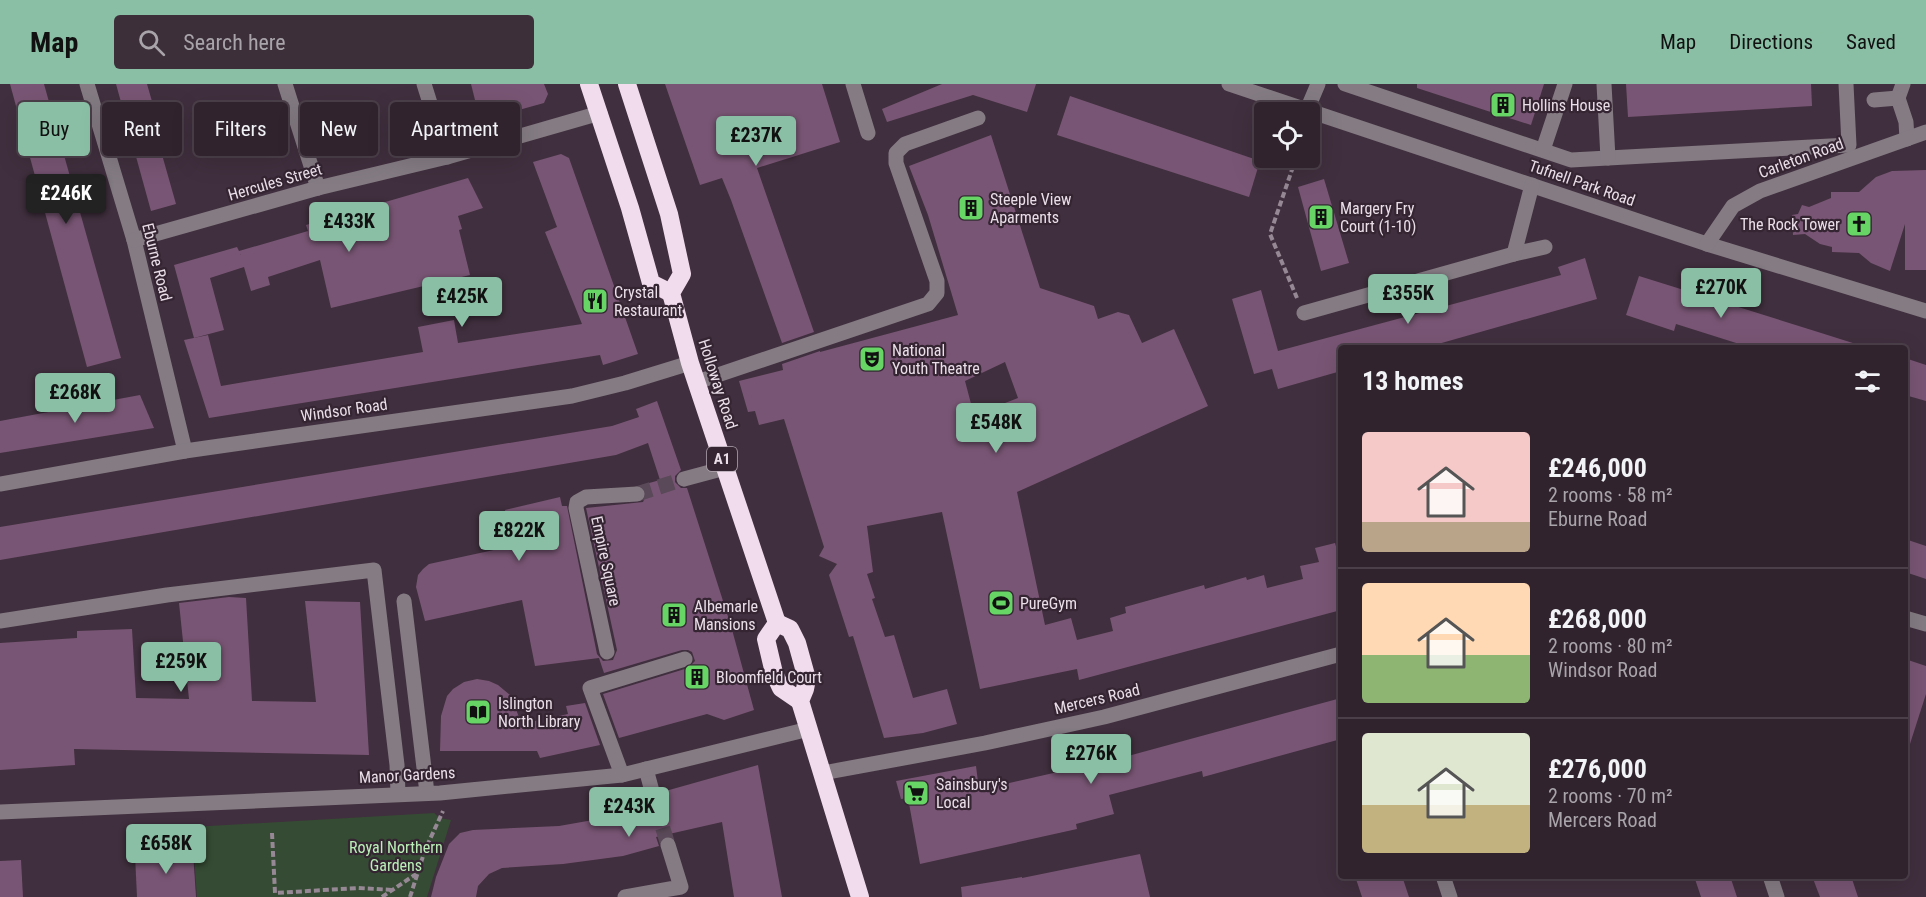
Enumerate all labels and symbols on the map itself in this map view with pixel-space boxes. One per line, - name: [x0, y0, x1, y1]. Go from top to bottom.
- building icon: Hollins House: [1488, 90, 1518, 120]
- place label: Hollins House: [1522, 96, 1610, 115]
- pin: £237K: [714, 116, 798, 167]
- street label: Carleton Road: [1756, 134, 1846, 182]
- street label: Tufnell Park Road: [1526, 156, 1638, 210]
- street label: Hercules Street: [226, 159, 324, 204]
- pin: £246K: [24, 174, 108, 225]
- place label: Steeple View Aparments: [990, 190, 1071, 227]
- building icon: Steeple View Aparments: [956, 193, 986, 223]
- place label: Margery Fry Court (1-10): [1340, 199, 1416, 236]
- pin: £433K: [307, 202, 391, 253]
- building icon: Margery Fry Court (1-10): [1306, 202, 1336, 232]
- church icon: The Rock Tower: [1844, 209, 1874, 239]
- place label: The Rock Tower: [1740, 215, 1840, 234]
- street label: Eburne Road: [138, 221, 176, 303]
- pin: £270K: [1679, 268, 1763, 319]
- pin: £355K: [1366, 274, 1450, 325]
- pin: £425K: [420, 277, 504, 328]
- place label: Crystal Restaurant: [614, 283, 682, 320]
- restaurant icon: Crystal Restaurant: [580, 286, 610, 316]
- street label: Holloway Road: [694, 336, 742, 432]
- place label: National Youth Theatre: [892, 341, 980, 378]
- theatre icon: National Youth Theatre: [857, 344, 887, 374]
- pin: £268K: [33, 373, 117, 424]
- street label: Windsor Road: [299, 395, 389, 425]
- pin: £548K: [954, 403, 1038, 454]
- road number: A1: [707, 447, 737, 471]
- pin: £822K: [477, 511, 561, 562]
- street label: Empire Square: [587, 514, 625, 608]
- sports icon: PureGym: [986, 588, 1016, 618]
- place label: PureGym: [1020, 594, 1077, 613]
- place label: Albemarle Mansions: [694, 597, 758, 634]
- building icon: Albemarle Mansions: [659, 600, 689, 630]
- pin: £259K: [139, 642, 223, 693]
- building icon: Bloomfield Court: [682, 662, 712, 692]
- place label: Bloomfield Court: [716, 668, 822, 687]
- street label: Mercers Road: [1052, 680, 1142, 718]
- place label: Islington North Library: [498, 694, 581, 731]
- library icon: Islington North Library: [463, 697, 493, 727]
- pin: £276K: [1049, 734, 1133, 785]
- street label: Manor Gardens: [358, 763, 456, 787]
- place label: Sainsbury's Local: [936, 775, 1008, 812]
- supermarket icon: Sainsbury's Local: [901, 778, 931, 808]
- pin: £243K: [587, 787, 671, 838]
- pin: £658K: [124, 824, 208, 875]
- park label: Royal Northern Gardens: [349, 838, 443, 875]

